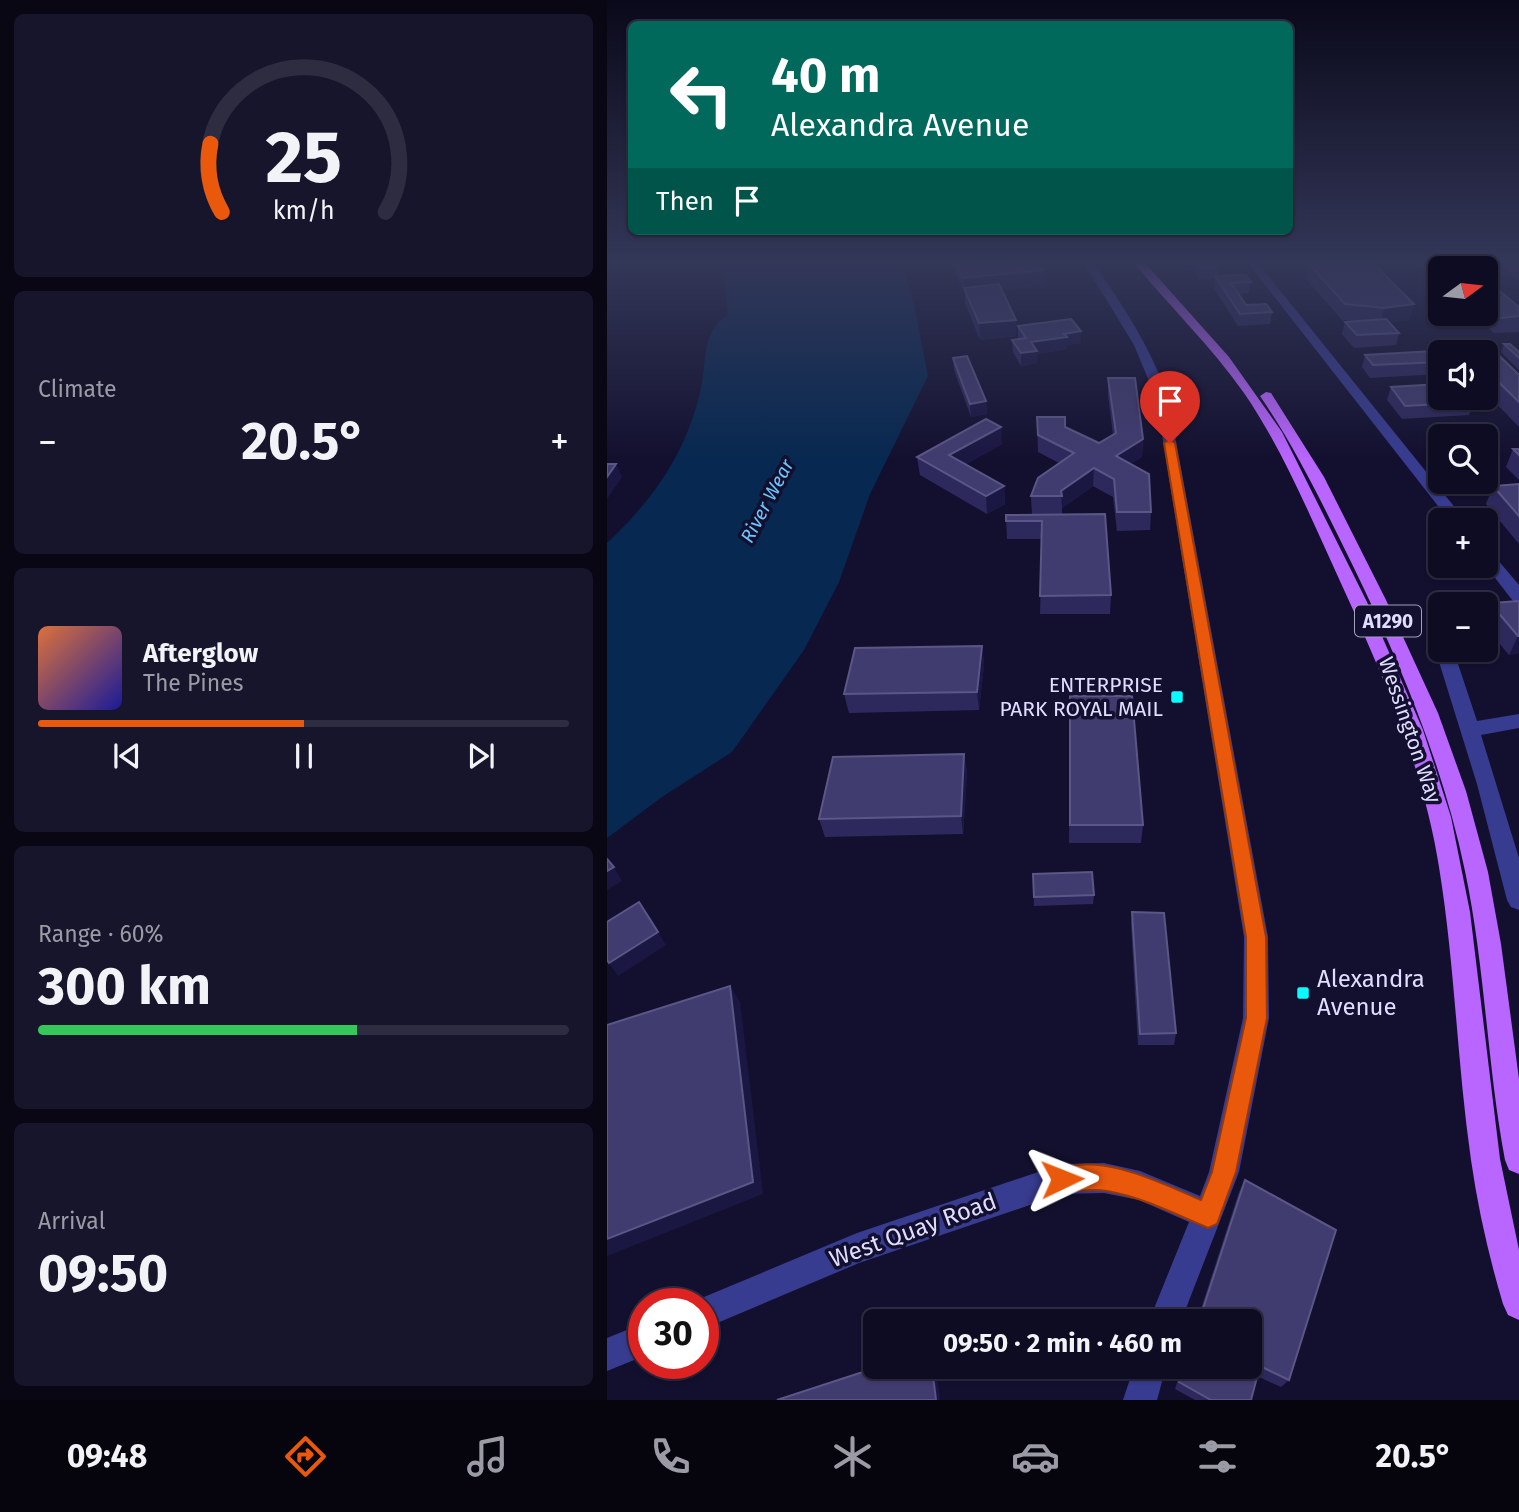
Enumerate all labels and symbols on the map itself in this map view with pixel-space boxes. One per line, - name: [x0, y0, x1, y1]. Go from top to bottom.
- north arrow: [1428, 256, 1498, 326]
- pin: [1140, 371, 1200, 443]
- water label: River Wear: [735, 455, 799, 547]
- road number: A1290: [1355, 606, 1421, 636]
- street label: Wessington Way: [1373, 654, 1447, 807]
- place label: ENTERPRISE PARK ROYAL MAIL: [999, 672, 1164, 722]
- marker: ENTERPRISE PARK ROYAL MAIL: [1169, 689, 1185, 705]
- place label: Alexandra Avenue: [1317, 965, 1425, 1021]
- marker: Alexandra Avenue: [1295, 985, 1311, 1001]
- position arrow: [1025, 1142, 1099, 1216]
- street label: West Quay Road: [826, 1187, 1000, 1273]
- speed limit sign: 30: [628, 1288, 719, 1379]

